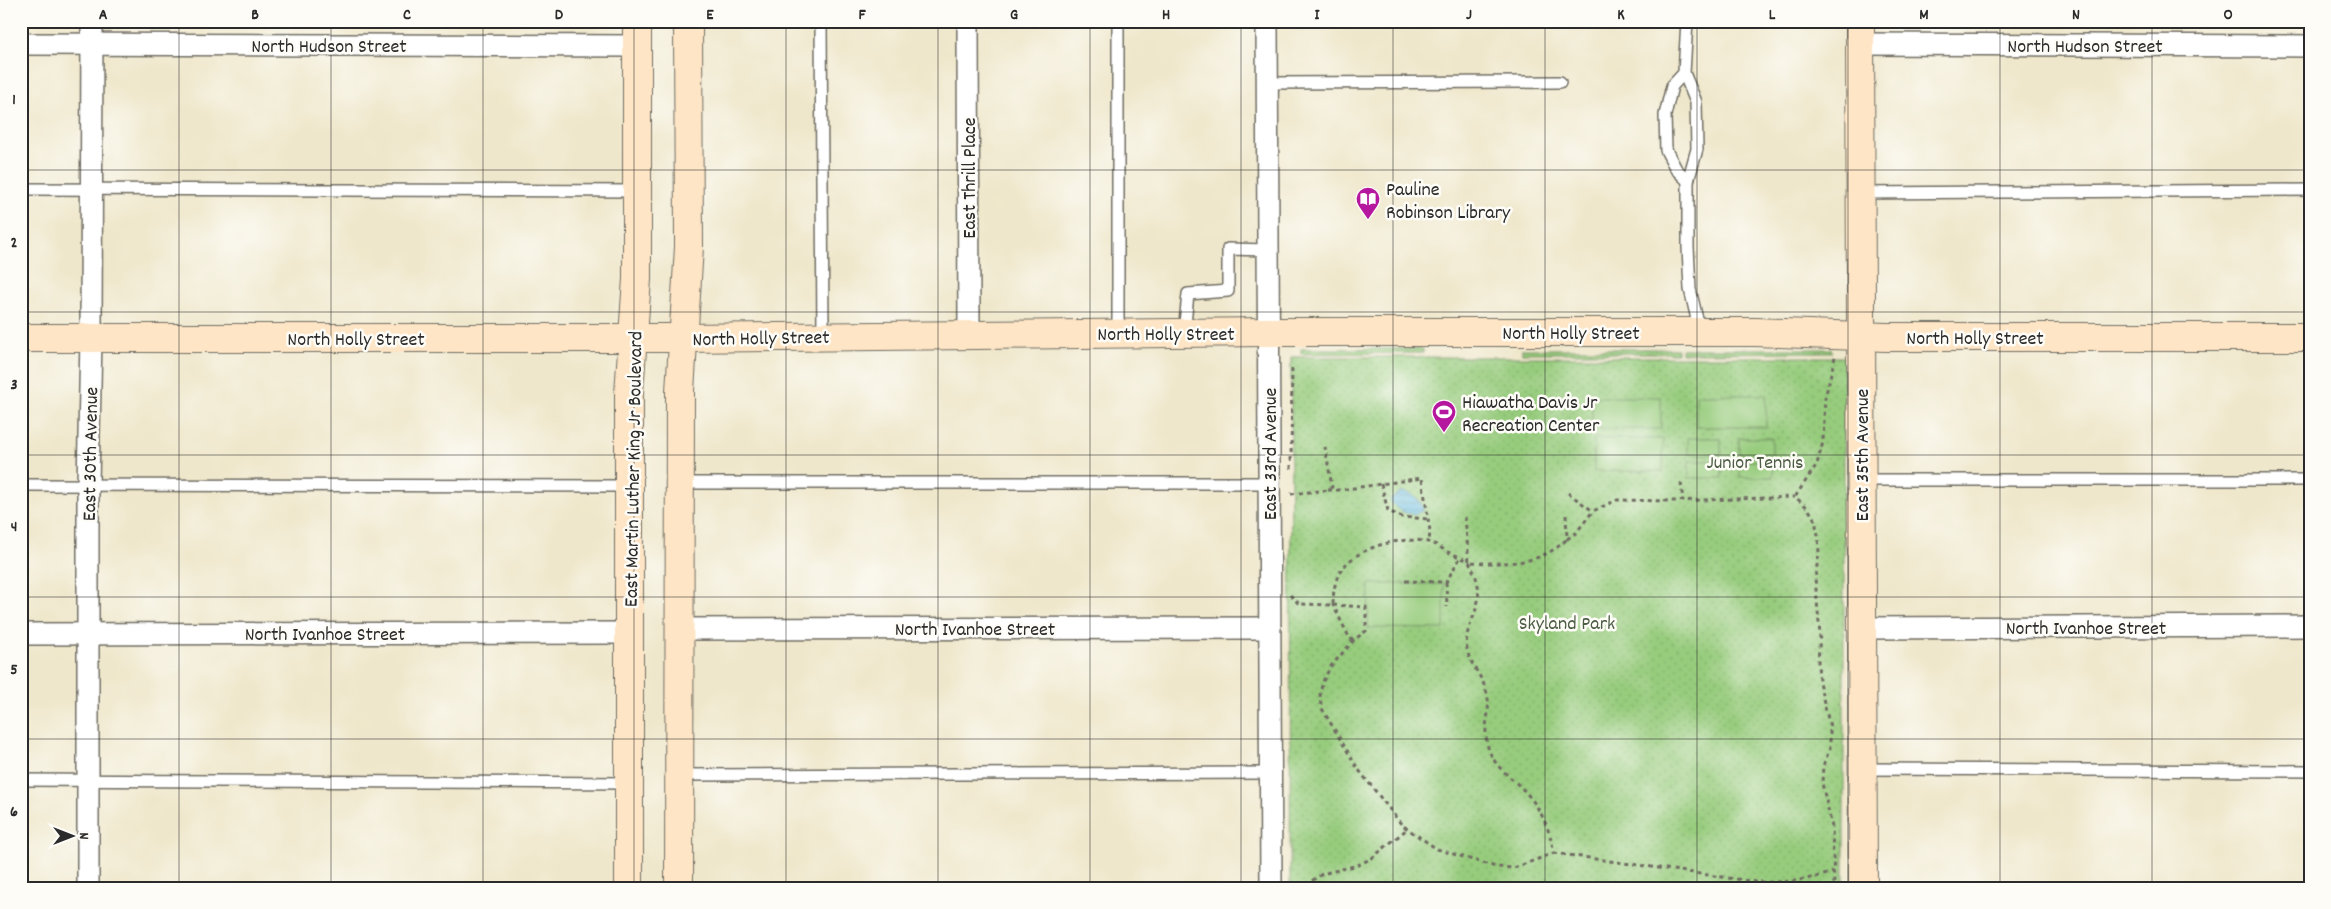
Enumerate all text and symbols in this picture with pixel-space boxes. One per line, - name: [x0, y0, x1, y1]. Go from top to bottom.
- text: A: [99, 4, 108, 27]
- text: B: [251, 4, 259, 27]
- text: C: [403, 4, 411, 27]
- text: D: [555, 4, 564, 27]
- text: E: [706, 4, 714, 27]
- text: F: [858, 4, 866, 27]
- text: G: [1010, 4, 1018, 27]
- text: H: [1162, 4, 1170, 27]
- text: I: [1315, 4, 1321, 27]
- text: J: [1466, 4, 1472, 27]
- text: K: [1617, 4, 1625, 27]
- text: L: [1769, 4, 1776, 27]
- text: M: [1919, 4, 1929, 27]
- text: N: [2072, 4, 2080, 27]
- text: O: [2223, 4, 2233, 27]
- street label: North Hudson Street: [251, 34, 407, 62]
- street label: North Hudson Street: [2007, 34, 2163, 62]
- text: 1: [12, 89, 16, 112]
- street label: East Thrill Place: [957, 117, 985, 239]
- place label: Pauline Robinson Library: [1386, 177, 1511, 228]
- library icon: Pauline Robinson Library: [1355, 186, 1381, 220]
- text: 2: [11, 232, 18, 255]
- street label: North Holly Street: [1502, 321, 1640, 349]
- street label: North Holly Street: [1097, 322, 1235, 350]
- street label: North Holly Street: [692, 325, 830, 355]
- street label: North Holly Street: [1906, 326, 2044, 354]
- street label: North Holly Street: [287, 327, 425, 355]
- street label: East Martin Luther King Jr Boulevard: [619, 331, 651, 607]
- text: 3: [10, 374, 18, 397]
- street label: East 30th Avenue: [77, 386, 107, 522]
- street label: East 33rd Avenue: [1258, 387, 1286, 520]
- street label: East 35th Avenue: [1850, 388, 1878, 521]
- place label: Hiawatha Davis Jr Recreation Center: [1462, 390, 1600, 441]
- sports icon: Hiawatha Davis Jr Recreation Center: [1431, 399, 1457, 433]
- park label: Junior Tennis: [1706, 450, 1804, 478]
- text: 4: [11, 516, 17, 539]
- park label: Skyland Park: [1519, 611, 1615, 639]
- street label: North Ivanhoe Street: [2006, 616, 2166, 644]
- street label: North Ivanhoe Street: [895, 617, 1055, 645]
- street label: North Ivanhoe Street: [245, 622, 405, 650]
- text: 5: [10, 659, 18, 682]
- text: 6: [10, 801, 18, 824]
- north arrow: [48, 812, 98, 862]
- text: N: [73, 833, 93, 840]

